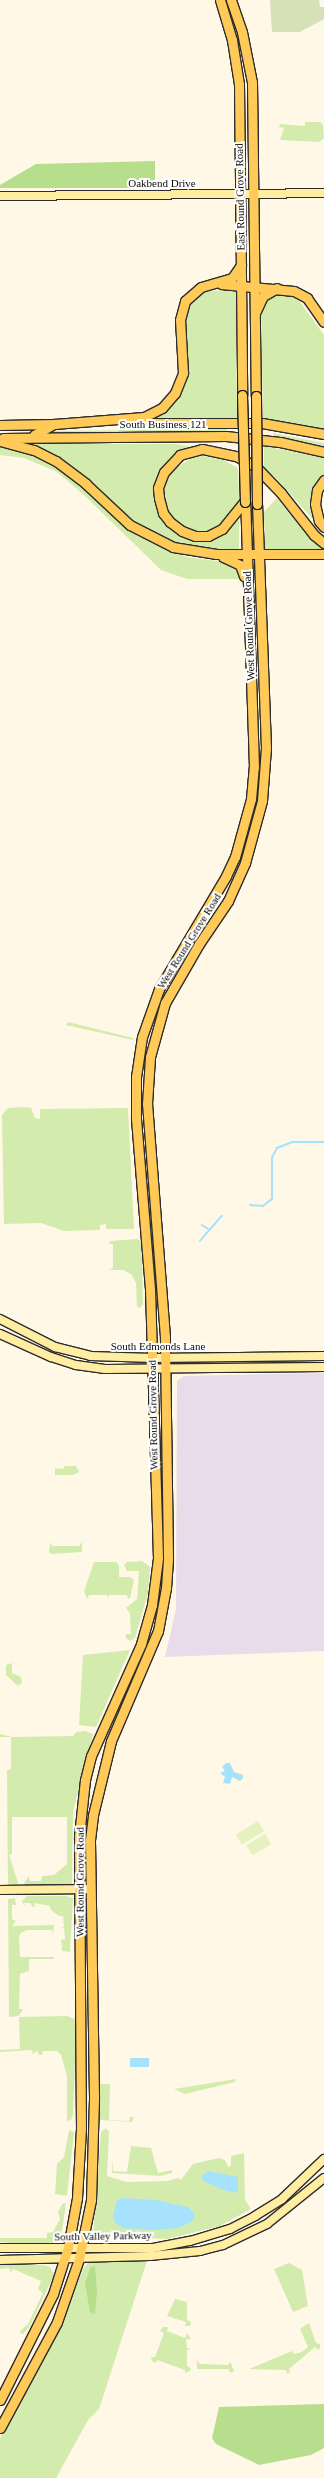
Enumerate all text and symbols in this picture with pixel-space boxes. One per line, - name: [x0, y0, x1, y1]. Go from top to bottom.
- street label: East Round Grove Road: [232, 143, 248, 251]
- street label: Oakbend Drive: [128, 176, 196, 190]
- street label: South Business 121: [120, 417, 206, 431]
- street label: West Round Grove Road: [240, 571, 258, 681]
- street label: West Round Grove Road: [154, 891, 224, 991]
- street label: South Edmonds Lane: [111, 1339, 205, 1353]
- street label: West Round Grove Road: [145, 1360, 161, 1470]
- street label: West Round Grove Road: [73, 1827, 87, 1937]
- street label: South Valley Parkway: [54, 2229, 152, 2243]

